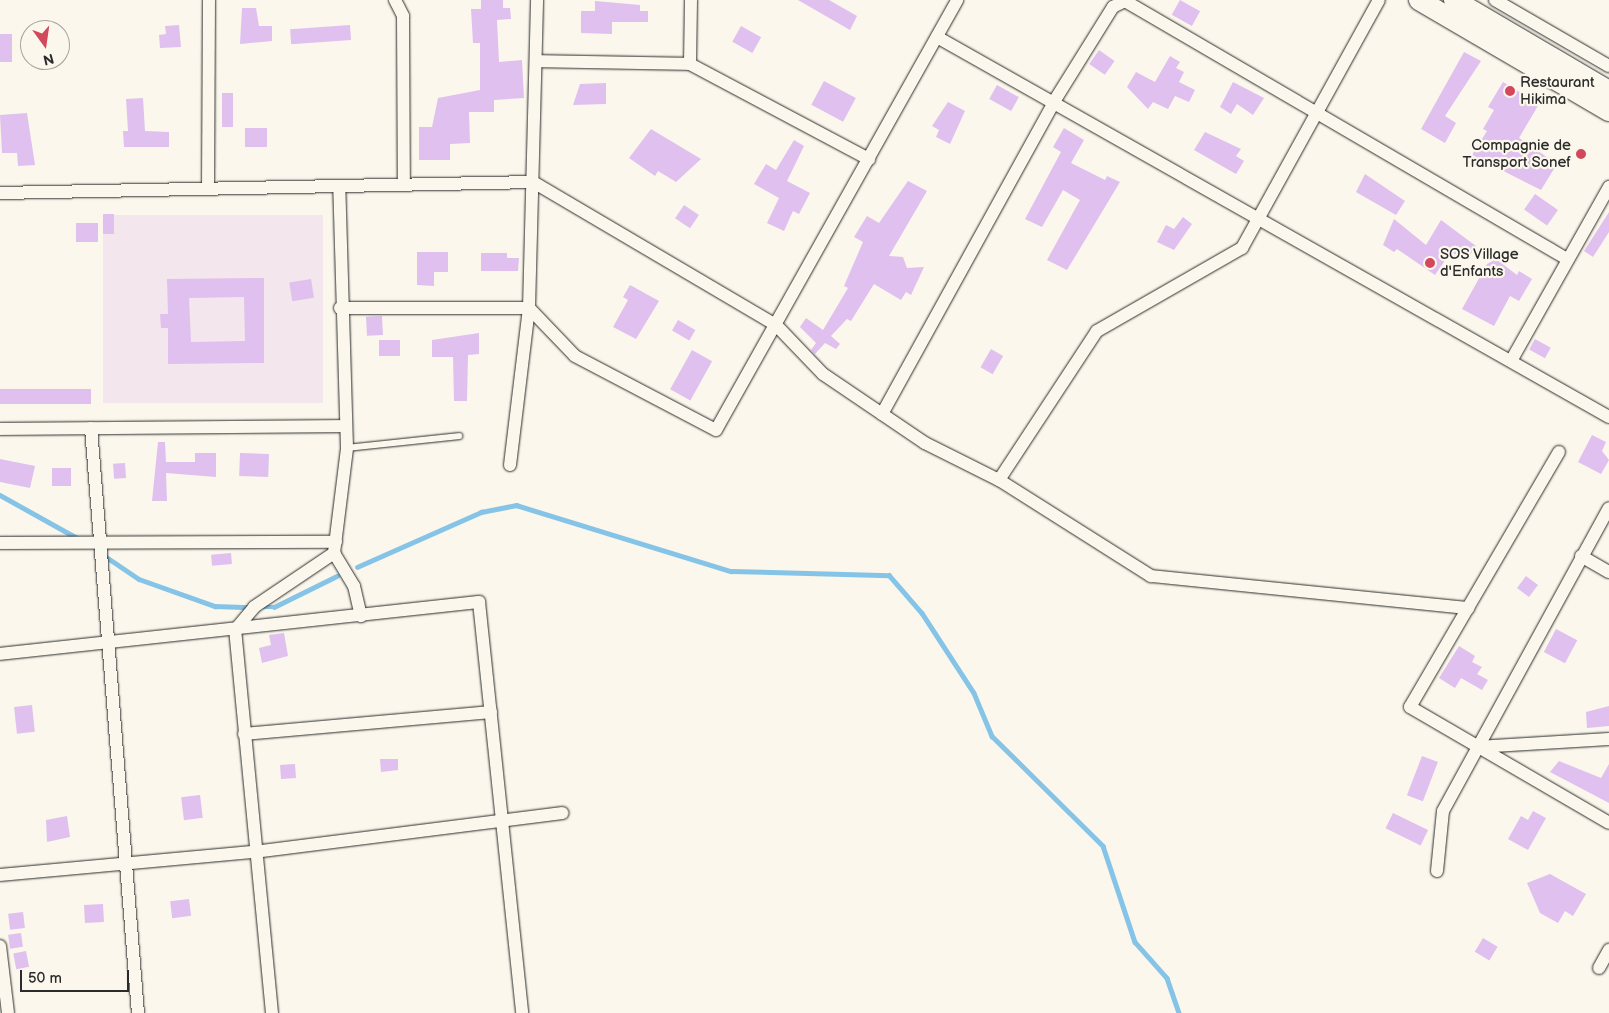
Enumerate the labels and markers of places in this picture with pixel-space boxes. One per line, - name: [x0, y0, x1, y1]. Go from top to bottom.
- place label: Restaurant Hikima: [1520, 73, 1595, 108]
- marker: Restaurant Hikima: [1504, 85, 1516, 97]
- place label: Compagnie de Transport Sonef: [1462, 136, 1571, 171]
- marker: Compagnie de Transport Sonef: [1575, 148, 1587, 160]
- place label: SOS Village d'Enfants: [1440, 245, 1519, 280]
- marker: SOS Village d'Enfants: [1424, 257, 1436, 269]

